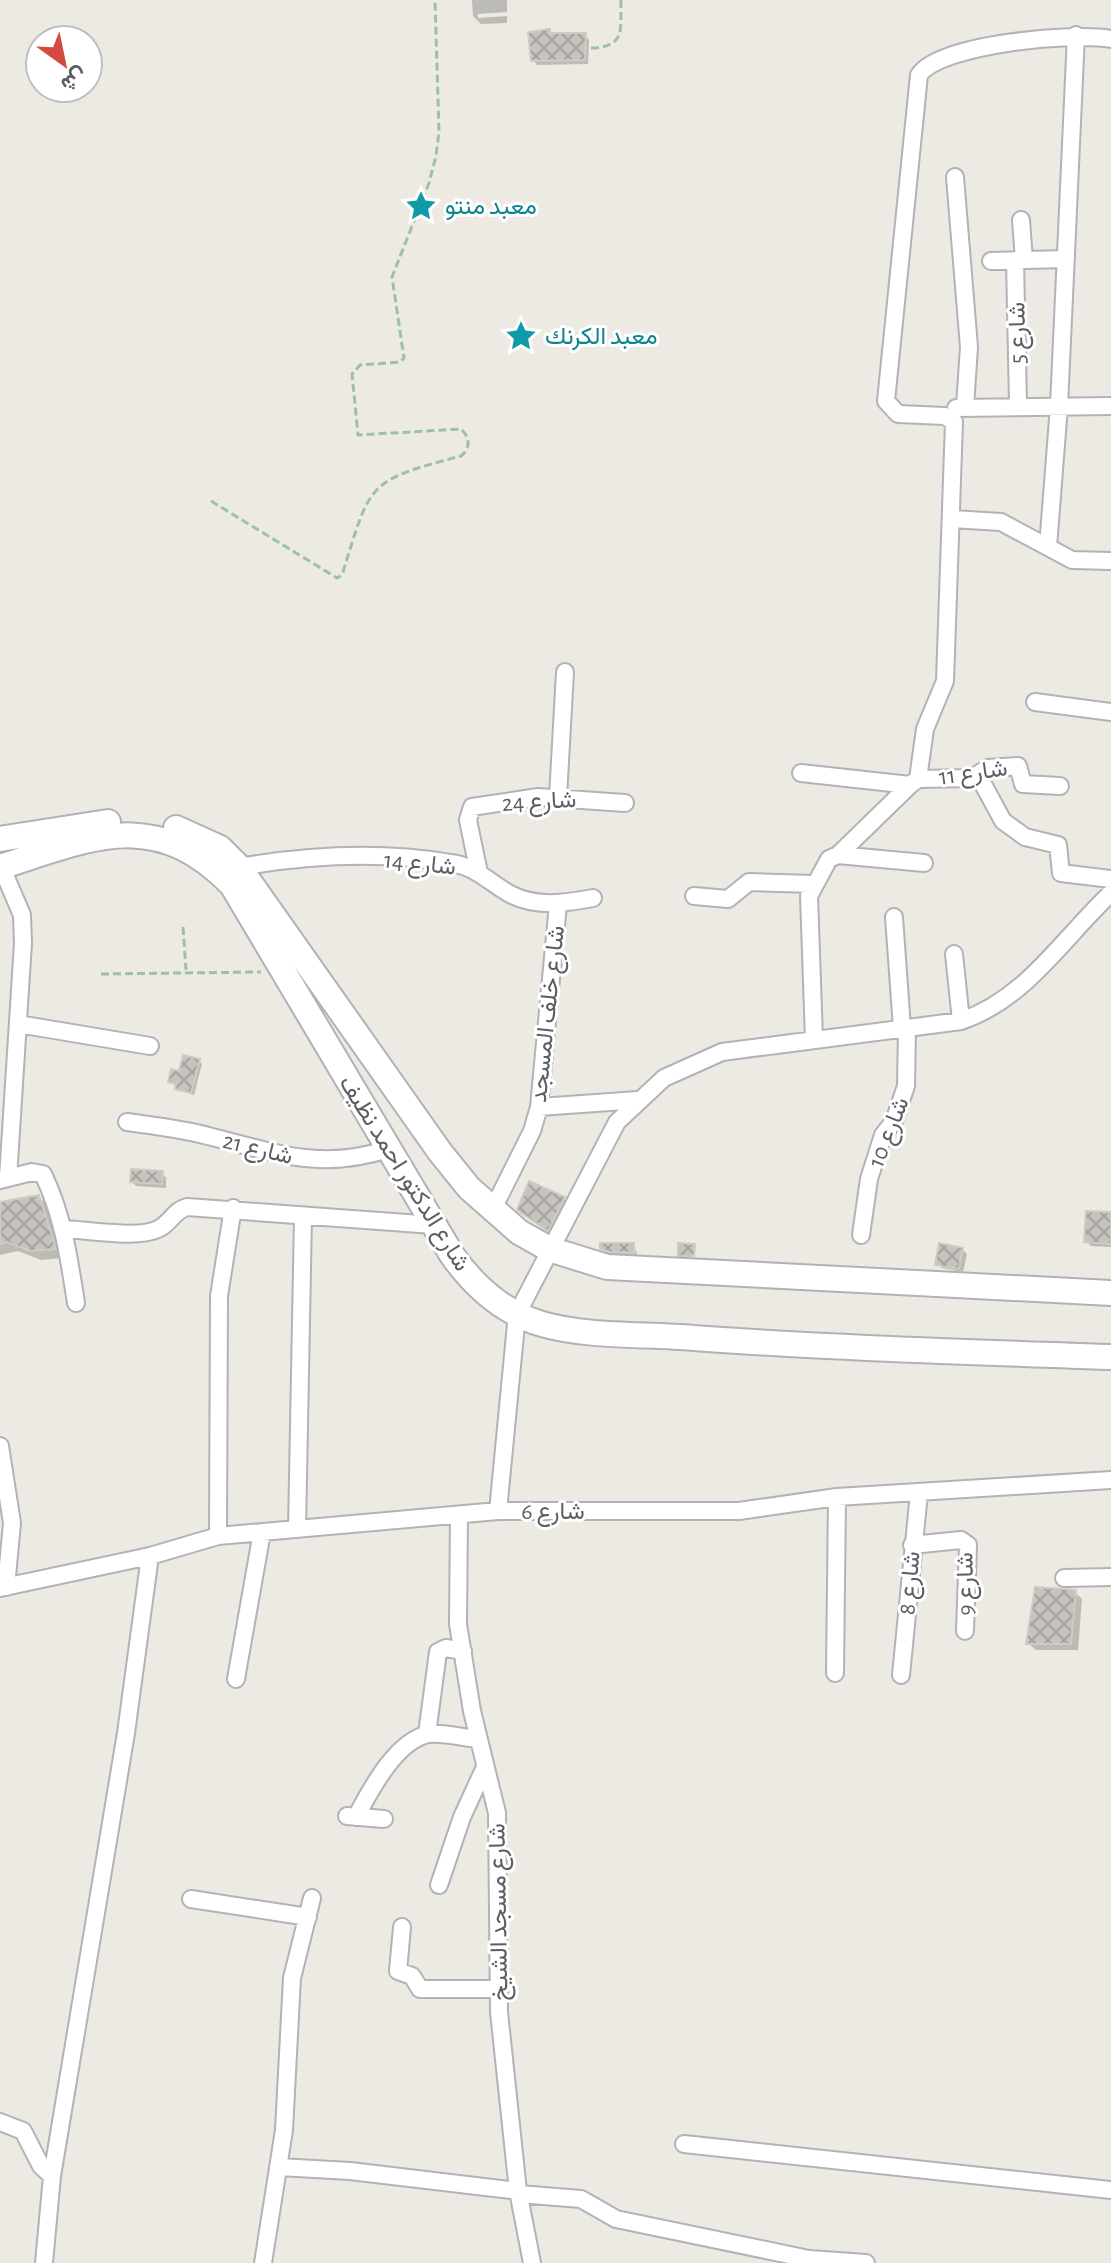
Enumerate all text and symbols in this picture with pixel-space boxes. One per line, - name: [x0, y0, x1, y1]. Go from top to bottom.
- north arrow: [24, 24, 104, 104]
- text: ش: [56, 62, 91, 96]
- place icon: معبد منتو: [404, 189, 438, 223]
- place label: معبد منتو: [445, 195, 537, 221]
- street label: شارع 5: [1005, 302, 1034, 364]
- place icon: معبد الكرنك: [504, 319, 538, 353]
- place label: معبد الكرنك: [545, 325, 658, 351]
- street label: شارع 11: [937, 756, 1009, 793]
- street label: شارع 24: [501, 788, 577, 819]
- street label: شارع 14: [383, 848, 457, 883]
- street label: شارع خلف المسجد: [527, 924, 572, 1104]
- street label: شارع الدكتور احمد نظيف: [332, 1072, 474, 1277]
- street label: شارع 10: [864, 1094, 917, 1172]
- street label: شارع 21: [219, 1129, 295, 1172]
- street label: شارع 6: [521, 1500, 585, 1527]
- street label: شارع 8: [895, 1550, 928, 1616]
- street label: شارع 9: [953, 1552, 982, 1616]
- street label: شارع مسجد الشيخ: [485, 1823, 517, 2001]

